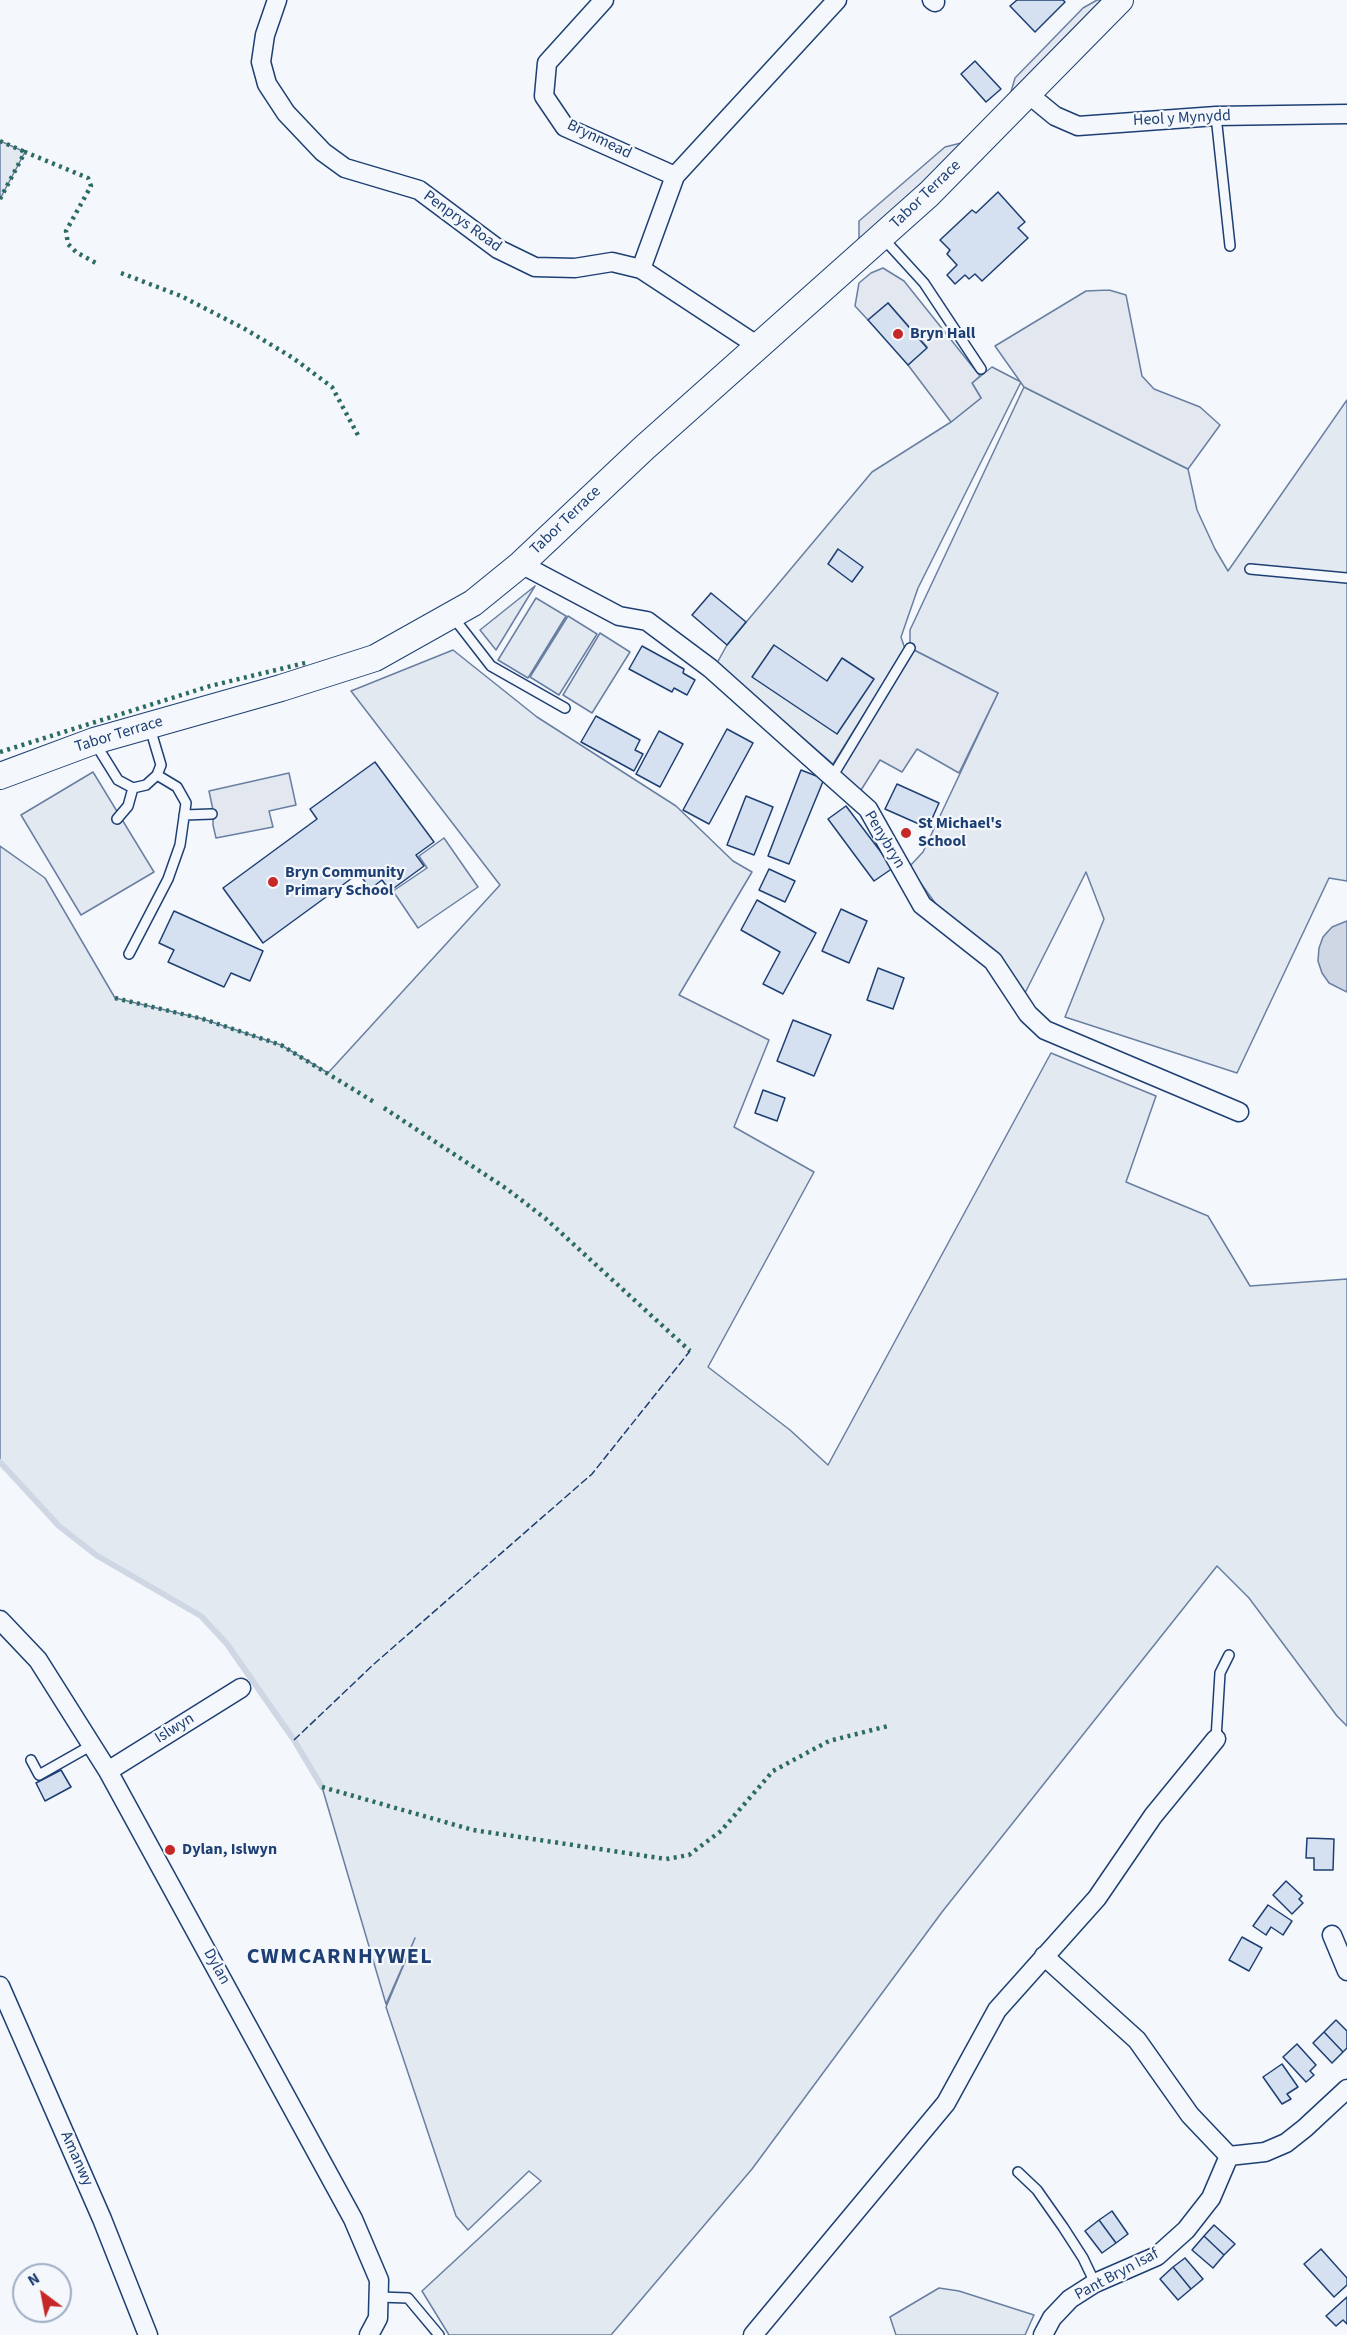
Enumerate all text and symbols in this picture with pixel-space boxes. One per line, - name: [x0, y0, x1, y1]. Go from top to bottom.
- street label: Heol y Mynydd: [1133, 107, 1231, 131]
- street label: Brynmead: [564, 116, 634, 164]
- street label: Tabor Terrace: [887, 157, 965, 233]
- street label: Penprys Road: [419, 187, 505, 257]
- place label: Bryn Hall: [910, 324, 975, 344]
- marker: Bryn Hall: [891, 327, 905, 341]
- street label: Tabor Terrace: [527, 483, 605, 559]
- street label: Tabor Terrace: [73, 713, 165, 757]
- street label: Penybryn: [859, 808, 909, 872]
- place label: St Michael's School: [918, 814, 1002, 852]
- marker: St Michael's School: [899, 826, 913, 840]
- place label: Bryn Community Primary School: [285, 863, 405, 901]
- marker: Bryn Community Primary School: [266, 875, 280, 889]
- street label: Islwyn: [152, 1710, 198, 1748]
- place label: Dylan, Islwyn: [182, 1840, 277, 1860]
- marker: Dylan, Islwyn: [163, 1843, 177, 1857]
- district label: CWMCARNHYWEL: [247, 1945, 433, 1971]
- street label: Dylan: [198, 1946, 234, 1988]
- street label: Amanwy: [55, 2129, 97, 2189]
- street label: Pant Bryn Isaf: [1072, 2245, 1162, 2305]
- north arrow: [12, 2263, 72, 2323]
- text: N: [23, 2267, 44, 2292]

